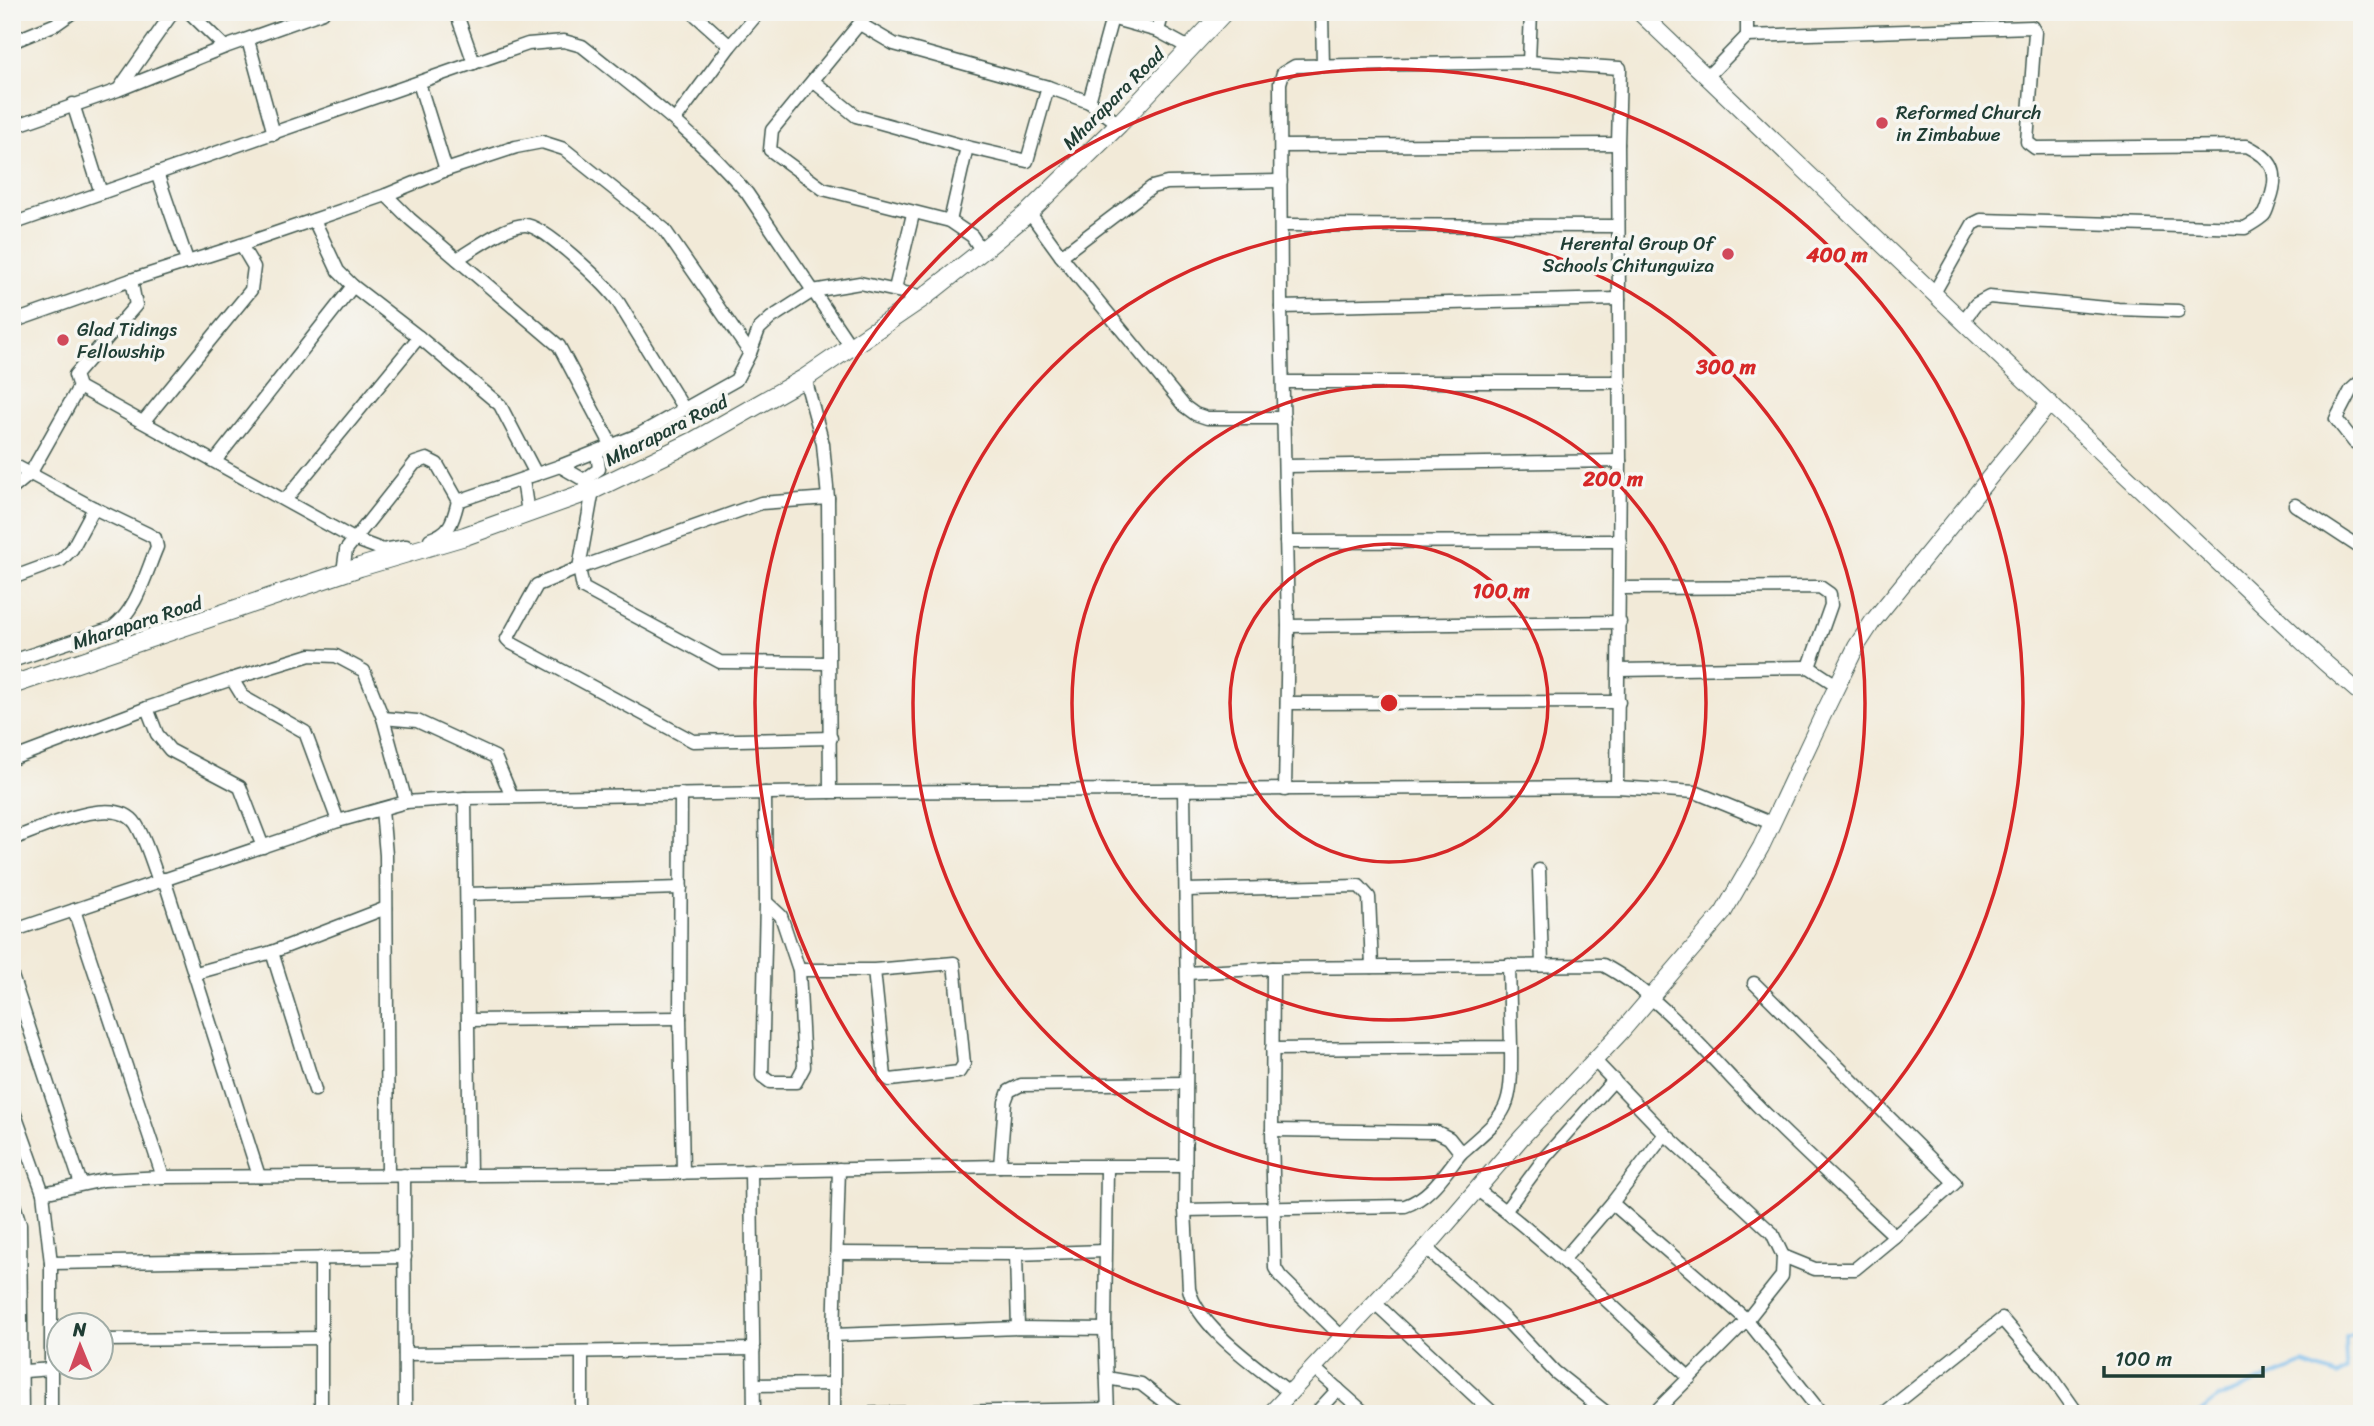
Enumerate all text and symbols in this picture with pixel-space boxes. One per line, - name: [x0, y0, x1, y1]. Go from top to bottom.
- street label: Mharapara Road: [1054, 38, 1173, 158]
- place label: Reformed Church in Zimbabwe: [1896, 96, 2041, 151]
- marker: Reformed Church in Zimbabwe: [1874, 115, 1890, 131]
- place label: Herental Group Of Schools Chitungwiza: [1543, 227, 1717, 282]
- text: 400 m: [1805, 236, 1868, 274]
- marker: Herental Group Of Schools Chitungwiza: [1720, 246, 1736, 262]
- place label: Glad Tidings Fellowship: [77, 313, 177, 368]
- marker: Glad Tidings Fellowship: [55, 332, 71, 348]
- text: 300 m: [1695, 348, 1757, 386]
- street label: Mharapara Road: [599, 385, 735, 476]
- text: 200 m: [1582, 460, 1644, 498]
- text: 100 m: [1472, 572, 1530, 610]
- street label: Mharapara Road: [68, 586, 207, 659]
- centre of rings: [1377, 691, 1401, 715]
- north arrow: [46, 1310, 116, 1380]
- text: N: [72, 1313, 87, 1346]
- scale bar: [2104, 1335, 2264, 1379]
- text: 100 m: [2115, 1340, 2172, 1378]

